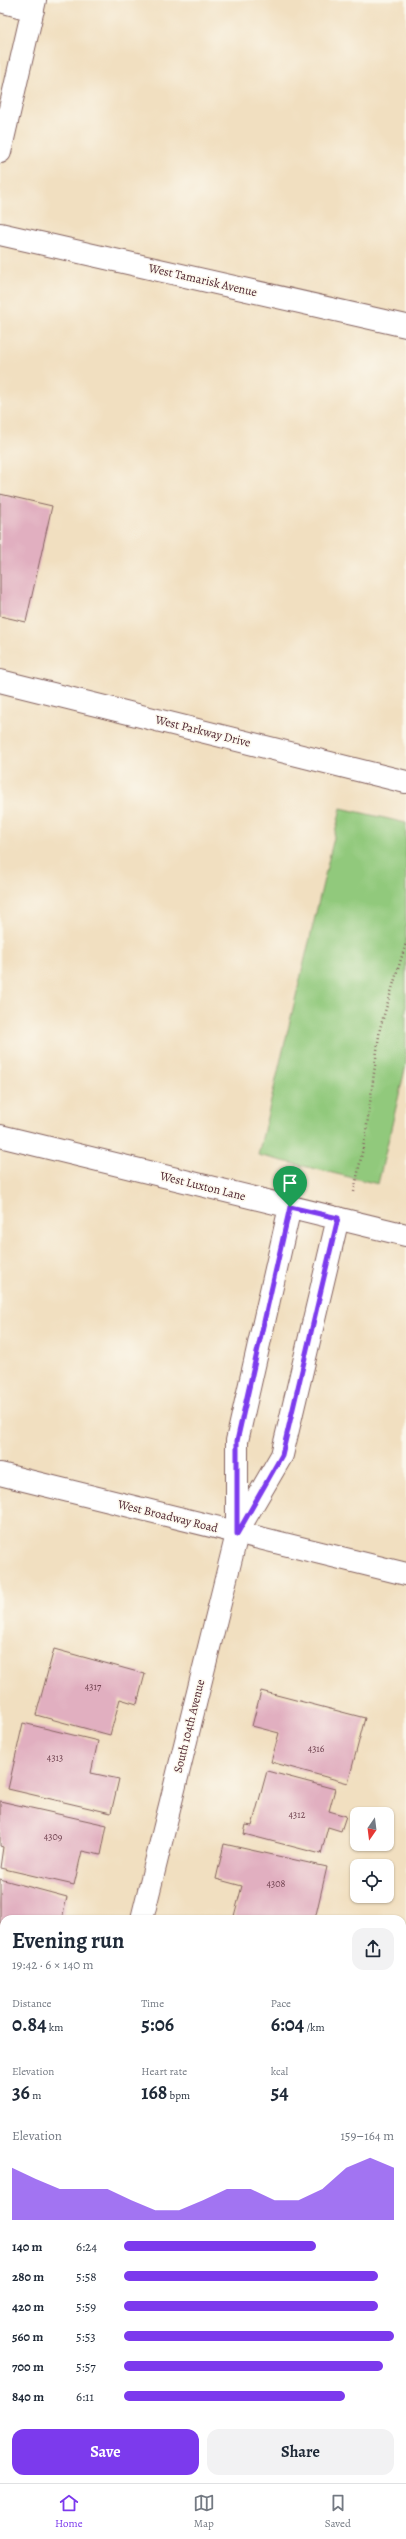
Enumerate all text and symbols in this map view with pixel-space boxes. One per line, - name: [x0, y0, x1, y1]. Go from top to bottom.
- street label: West Tamarisk Avenue: [146, 260, 259, 300]
- street label: West Parkway Drive: [153, 711, 252, 751]
- pin: [273, 1166, 307, 1207]
- street label: West Luxton Lane: [158, 1167, 247, 1204]
- icon: arrive: [279, 1172, 301, 1194]
- street label: West Broadway Road: [115, 1496, 220, 1536]
- street label: South 104th Avenue: [170, 1678, 208, 1774]
- house number: 4317: [85, 1680, 102, 1693]
- house number: 4316: [308, 1742, 325, 1755]
- house number: 4313: [47, 1751, 63, 1764]
- north arrow: [350, 1807, 394, 1851]
- map controls: [350, 1807, 394, 1903]
- house number: 4312: [289, 1808, 306, 1821]
- house number: 4309: [44, 1830, 63, 1843]
- button: locate: [350, 1859, 394, 1903]
- house number: 4308: [267, 1877, 286, 1890]
- text: Evening run: [12, 1926, 124, 1956]
- button: share: [352, 1928, 394, 1970]
- text: 19:42 · 6 × 140 m: [12, 1956, 94, 1973]
- text: Distance: [12, 1996, 51, 2011]
- text: Time: [141, 1996, 164, 2011]
- text: Pace: [271, 1996, 291, 2011]
- text: 0.84: [12, 2011, 47, 2038]
- text: 5:06: [141, 2011, 174, 2038]
- text: 6:04: [271, 2011, 304, 2038]
- text: km: [47, 2020, 63, 2035]
- text: /km: [304, 2020, 325, 2035]
- text: Elevation: [12, 2064, 54, 2079]
- text: Heart rate: [141, 2064, 187, 2079]
- text: kcal: [271, 2064, 288, 2079]
- text: 36: [12, 2079, 30, 2106]
- text: 168: [141, 2079, 167, 2106]
- text: 54: [271, 2079, 289, 2106]
- text: m: [30, 2088, 41, 2103]
- text: bpm: [167, 2088, 190, 2103]
- text: Elevation: [12, 2127, 62, 2144]
- text: 159–164 m: [340, 2127, 394, 2144]
- text: 140 m: [12, 2238, 42, 2255]
- text: 6:24: [76, 2238, 97, 2255]
- text: 280 m: [12, 2268, 44, 2285]
- text: 5:58: [76, 2268, 97, 2285]
- text: 420 m: [12, 2298, 44, 2315]
- text: 5:59: [76, 2298, 96, 2315]
- text: 560 m: [12, 2328, 43, 2345]
- text: 5:53: [76, 2328, 96, 2345]
- text: 700 m: [12, 2358, 44, 2375]
- text: 5:57: [76, 2358, 96, 2375]
- text: 840 m: [12, 2388, 44, 2405]
- text: 6:11: [76, 2388, 94, 2405]
- button: Save: [12, 2429, 199, 2475]
- button: Share: [207, 2429, 394, 2475]
- tab: Home: [55, 2492, 83, 2531]
- tab: Map: [193, 2492, 215, 2531]
- tab: Saved: [325, 2492, 351, 2531]

